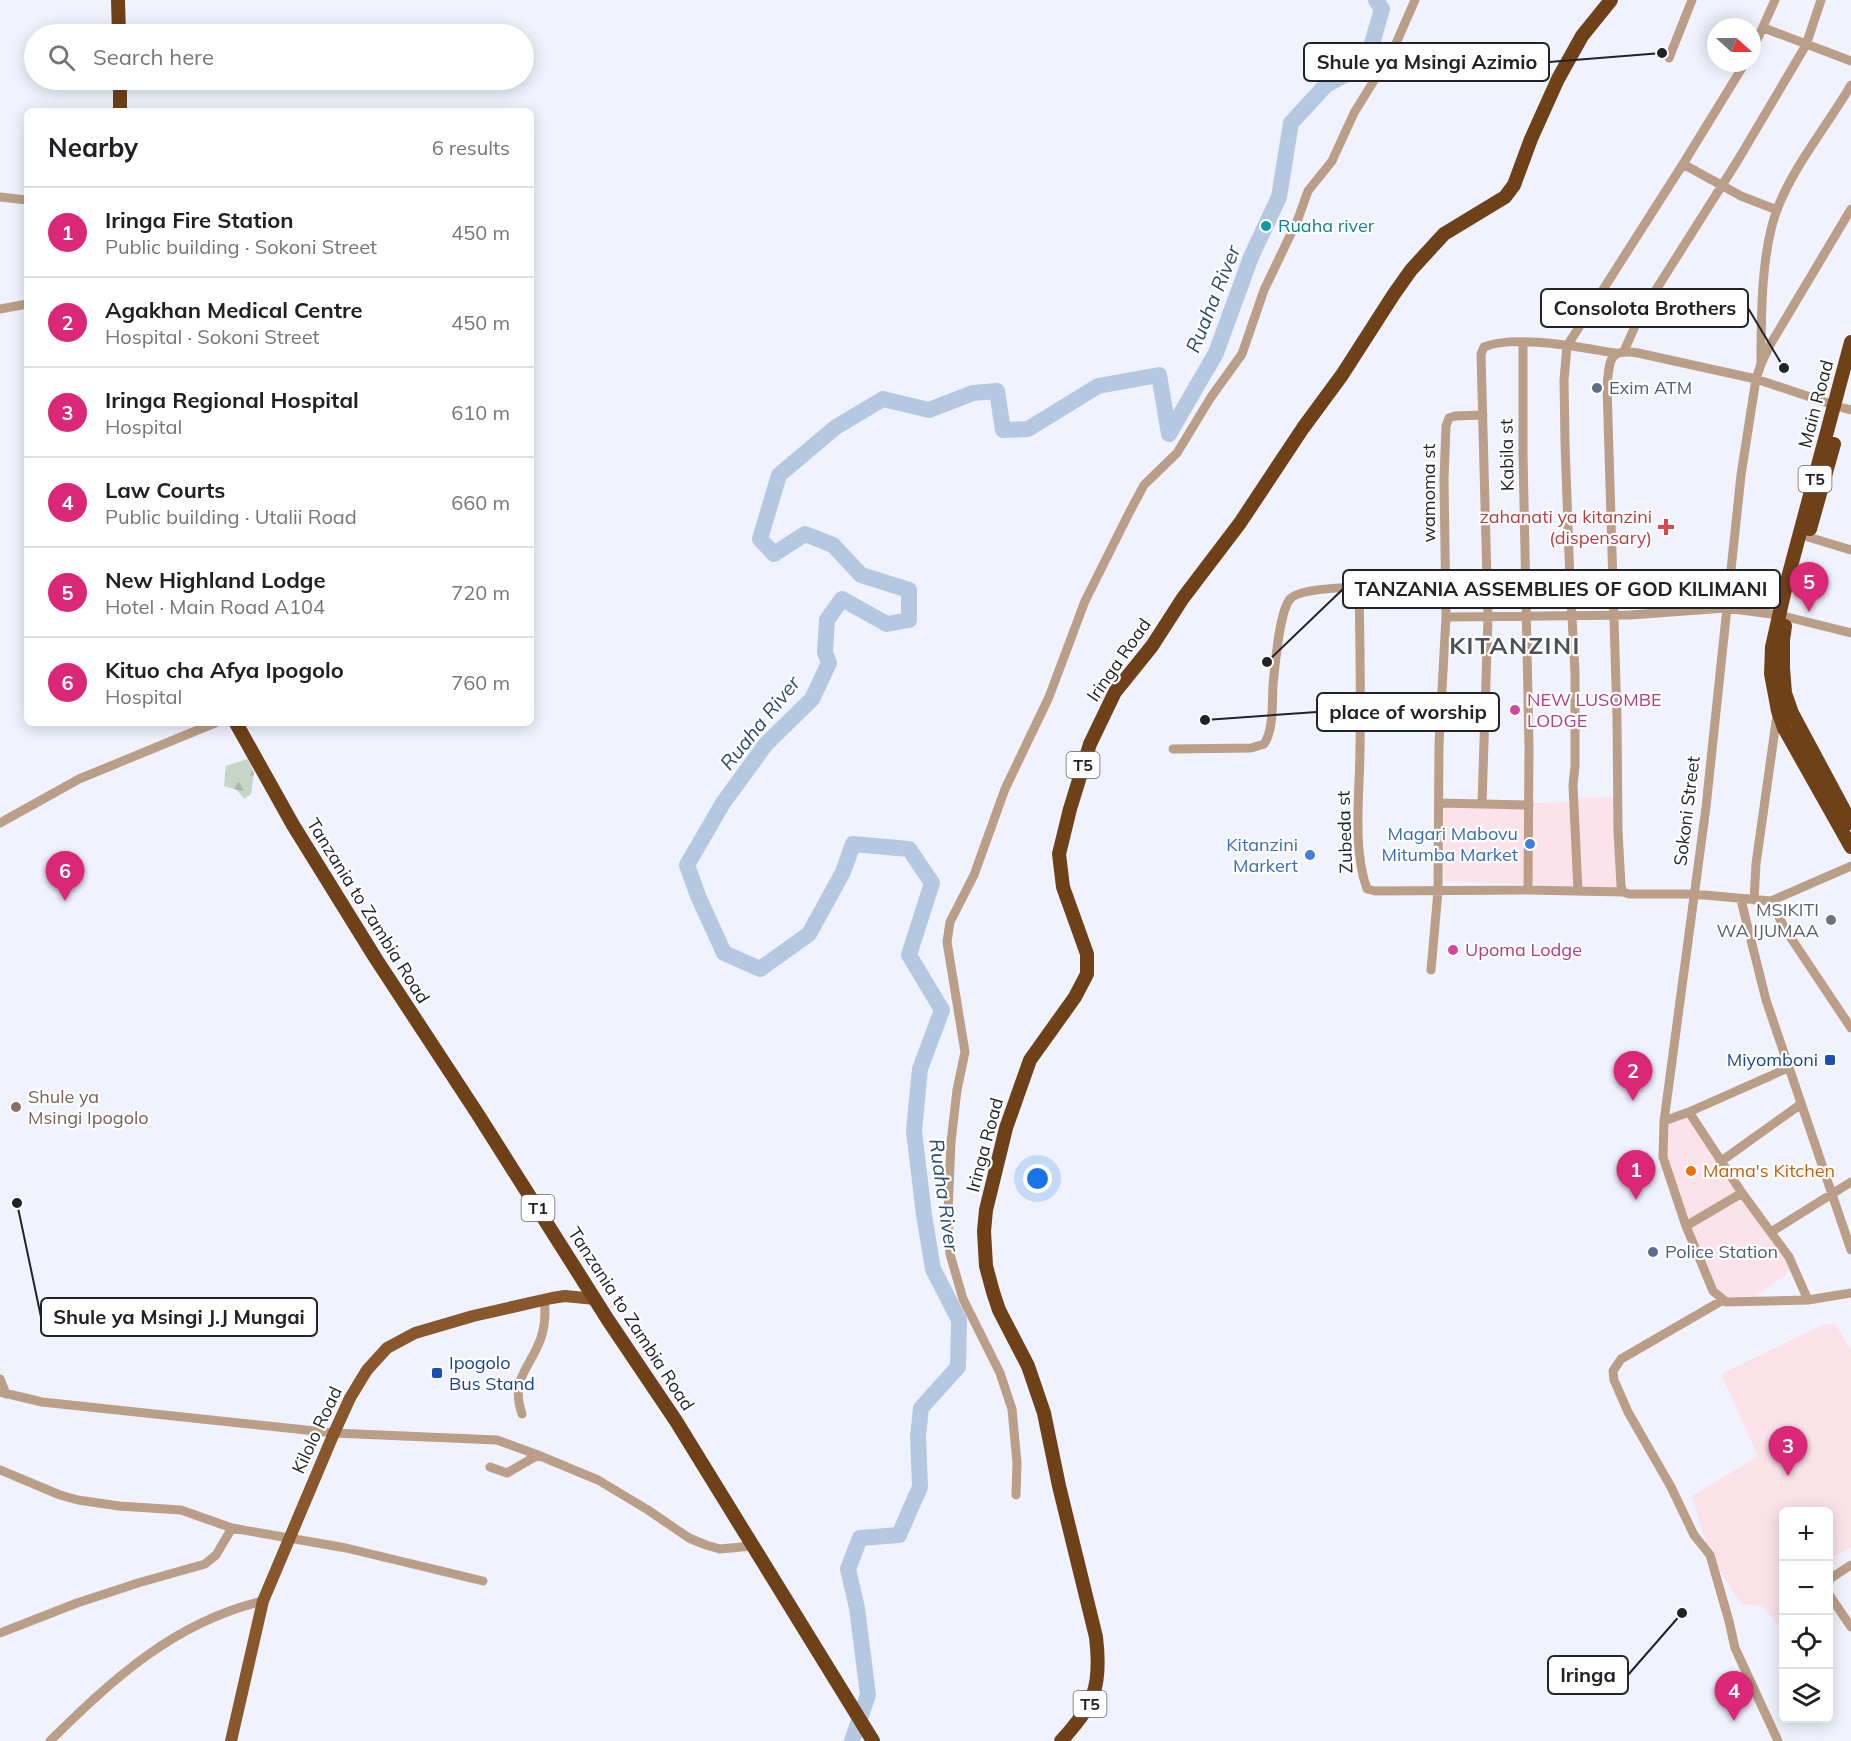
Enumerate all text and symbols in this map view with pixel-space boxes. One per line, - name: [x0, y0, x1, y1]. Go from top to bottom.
- north arrow: [1707, 18, 1761, 72]
- search box: [24, 24, 534, 90]
- icon: search: [45, 41, 78, 74]
- text: Search here: [93, 43, 214, 71]
- callout: Shule ya Msingi Azimio: [1304, 43, 1549, 81]
- text: Shule ya Msingi Azimio: [1317, 49, 1537, 74]
- text: Nearby: [48, 131, 138, 164]
- text: 6 results: [432, 135, 510, 160]
- text: Iringa Fire Station: [105, 206, 294, 234]
- place label: Ruaha river: [1278, 214, 1375, 237]
- marker: Ruaha river: [1259, 219, 1273, 233]
- text: 1: [62, 220, 74, 245]
- text: 450 m: [451, 220, 510, 245]
- text: Public building · Sokoni Street: [105, 234, 377, 259]
- water label: Ruaha River: [1180, 241, 1246, 356]
- callout: Consolota Brothers: [1541, 289, 1748, 327]
- text: Consolota Brothers: [1554, 295, 1736, 320]
- text: Agakhan Medical Centre: [105, 296, 363, 324]
- text: 2: [62, 310, 74, 335]
- text: 450 m: [451, 310, 510, 335]
- text: Hospital · Sokoni Street: [105, 324, 320, 349]
- street label: Main Road: [1793, 357, 1838, 450]
- place label: Exim ATM: [1609, 376, 1692, 399]
- marker: Exim ATM: [1590, 381, 1604, 395]
- text: Iringa Regional Hospital: [105, 386, 359, 414]
- text: 3: [62, 400, 74, 425]
- text: 610 m: [451, 400, 510, 425]
- text: Hospital: [105, 414, 182, 439]
- street label: Kabila st: [1494, 419, 1519, 491]
- street label: wamoma st: [1417, 444, 1440, 542]
- road number: T5: [1798, 466, 1832, 492]
- text: Law Courts: [105, 476, 225, 504]
- text: 4: [62, 490, 74, 515]
- text: 660 m: [451, 490, 510, 515]
- text: Public building · Utalii Road: [105, 504, 357, 529]
- place label: zahanati ya kitanzini (dispensary): [1479, 505, 1652, 549]
- marker: zahanati ya kitanzini (dispensary): [1657, 518, 1675, 536]
- pin: 5: [1790, 562, 1828, 612]
- text: New Highland Lodge: [105, 566, 326, 594]
- callout: TANZANIA ASSEMBLIES OF GOD KILIMANI: [1343, 570, 1780, 608]
- text: TANZANIA ASSEMBLIES OF GOD KILIMANI: [1355, 576, 1767, 601]
- text: 5: [62, 580, 74, 605]
- text: 720 m: [451, 580, 510, 605]
- text: Hotel · Main Road A104: [105, 594, 325, 619]
- street label: Iringa Road: [1081, 614, 1156, 706]
- district label: KITANZINI: [1449, 630, 1581, 660]
- text: Kituo cha Afya Ipogolo: [105, 656, 344, 684]
- text: 6: [62, 670, 74, 695]
- text: 760 m: [451, 670, 510, 695]
- water label: Ruaha River: [714, 670, 806, 775]
- text: Hospital: [105, 684, 182, 709]
- place label: NEW LUSOMBE LODGE: [1527, 688, 1661, 732]
- callout: place of worship: [1317, 693, 1499, 731]
- text: place of worship: [1329, 699, 1487, 724]
- marker: NEW LUSOMBE LODGE: [1508, 703, 1522, 717]
- road number: T5: [1066, 752, 1100, 778]
- street label: Sokoni Street: [1668, 755, 1705, 867]
- street label: Zubeda st: [1332, 790, 1357, 874]
- street label: Tanzania to Zambia Road: [302, 814, 435, 1008]
- place label: Magari Mabovu Mitumba Market: [1382, 822, 1518, 866]
- place label: Kitanzini Markert: [1226, 833, 1298, 877]
- marker: Magari Mabovu Mitumba Market: [1523, 837, 1537, 851]
- marker: Kitanzini Markert: [1303, 848, 1317, 862]
- pin: 6: [46, 852, 84, 901]
- place label: MSIKITI WA IJUMAA: [1716, 898, 1819, 942]
- marker: MSIKITI WA IJUMAA: [1824, 913, 1838, 927]
- place label: Upoma Lodge: [1465, 938, 1582, 961]
- marker: Upoma Lodge: [1446, 943, 1460, 957]
- place label: Miyomboni: [1727, 1048, 1818, 1071]
- pin: 2: [1614, 1052, 1652, 1101]
- marker: Miyomboni: [1823, 1053, 1837, 1067]
- place label: Shule ya Msingi Ipogolo: [28, 1085, 148, 1129]
- street label: Iringa Road: [961, 1095, 1008, 1194]
- marker: Shule ya Msingi Ipogolo: [9, 1100, 23, 1114]
- water label: Ruaha River: [924, 1137, 965, 1254]
- pin: 1: [1616, 1150, 1656, 1200]
- place label: Mama's Kitchen: [1703, 1159, 1835, 1182]
- your location: [1023, 1164, 1052, 1193]
- marker: Mama's Kitchen: [1684, 1164, 1698, 1178]
- road number: T1: [522, 1195, 554, 1221]
- street label: Tanzania to Zambia Road: [563, 1223, 699, 1415]
- place label: Police Station: [1665, 1240, 1778, 1263]
- marker: Police Station: [1646, 1245, 1660, 1259]
- callout: Shule ya Msingi J.J Mungai: [41, 1298, 317, 1336]
- text: Shule ya Msingi J.J Mungai: [53, 1304, 305, 1329]
- place label: Ipogolo Bus Stand: [449, 1351, 535, 1395]
- marker: Ipogolo Bus Stand: [430, 1366, 444, 1380]
- street label: Kilolo Road: [286, 1382, 347, 1477]
- pin: 3: [1768, 1426, 1808, 1476]
- map controls: [1779, 1507, 1833, 1723]
- button: +: [1779, 1507, 1833, 1561]
- button: −: [1779, 1561, 1833, 1615]
- button: locate: [1779, 1615, 1833, 1669]
- callout: Iringa: [1548, 1656, 1628, 1694]
- text: Iringa: [1560, 1662, 1616, 1687]
- button: layers: [1779, 1669, 1833, 1723]
- pin: 4: [1714, 1672, 1754, 1721]
- road number: T5: [1074, 1691, 1106, 1717]

